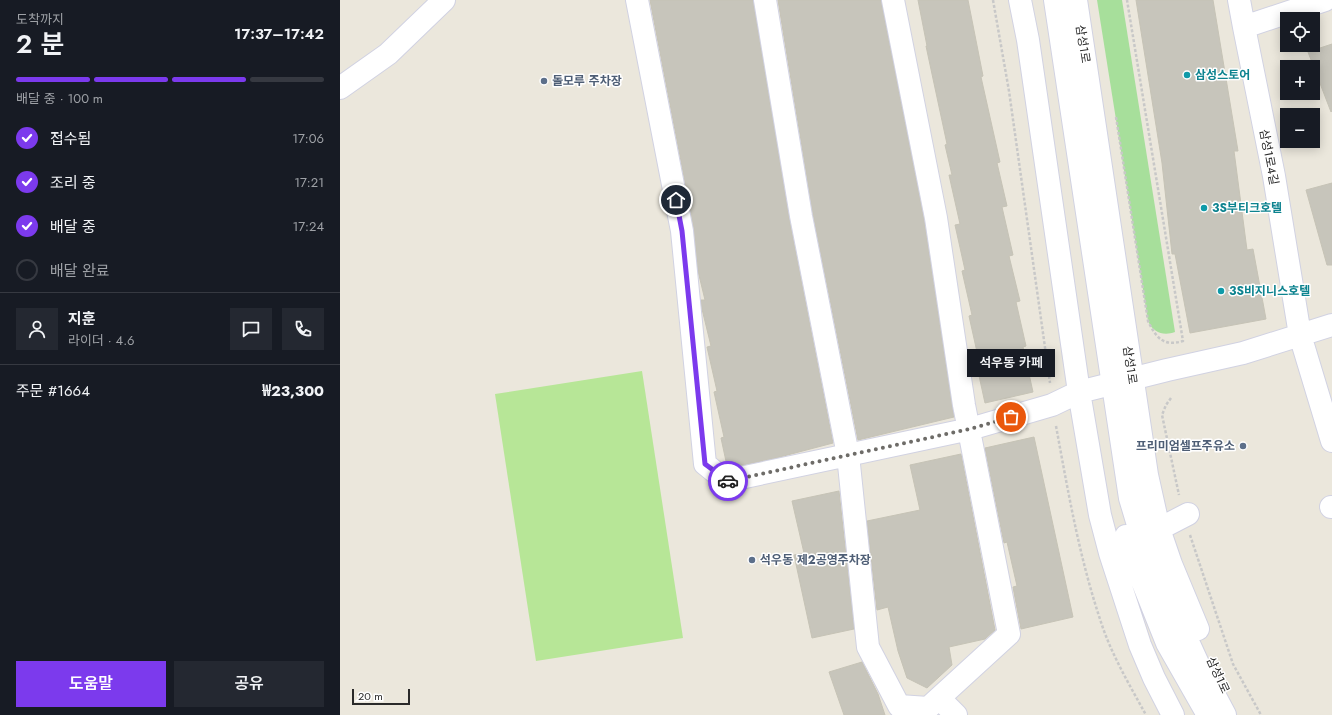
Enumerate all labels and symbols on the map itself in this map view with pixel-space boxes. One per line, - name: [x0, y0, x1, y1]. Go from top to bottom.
- street label: 삼성1로: [1071, 24, 1095, 64]
- place label: 삼성스토어: [1195, 66, 1250, 84]
- marker: 삼성스토어: [1182, 70, 1192, 80]
- place label: 돌모루 주차장: [552, 72, 622, 90]
- marker: 돌모루 주차장: [539, 76, 549, 86]
- street label: 삼성1로4길: [1255, 128, 1283, 186]
- pin: [659, 183, 693, 217]
- place label: 3S부티크호텔: [1212, 199, 1282, 217]
- marker: 3S부티크호텔: [1199, 203, 1209, 213]
- place label: 3S비지니스호텔: [1229, 282, 1310, 300]
- marker: 3S비지니스호텔: [1216, 286, 1226, 296]
- street label: 삼성1로: [1118, 345, 1142, 385]
- callout: 석우동 카페: [967, 349, 1055, 377]
- pin: [994, 400, 1028, 434]
- place label: 프리미엄셀프주유소: [1136, 437, 1235, 455]
- marker: 프리미엄셀프주유소: [1238, 441, 1248, 451]
- courier: [708, 461, 748, 501]
- place label: 석우동 제2공영주차장: [760, 551, 871, 569]
- marker: 석우동 제2공영주차장: [747, 555, 757, 565]
- street label: 삼성1로: [1202, 654, 1234, 696]
- scale bar: [352, 687, 410, 706]

